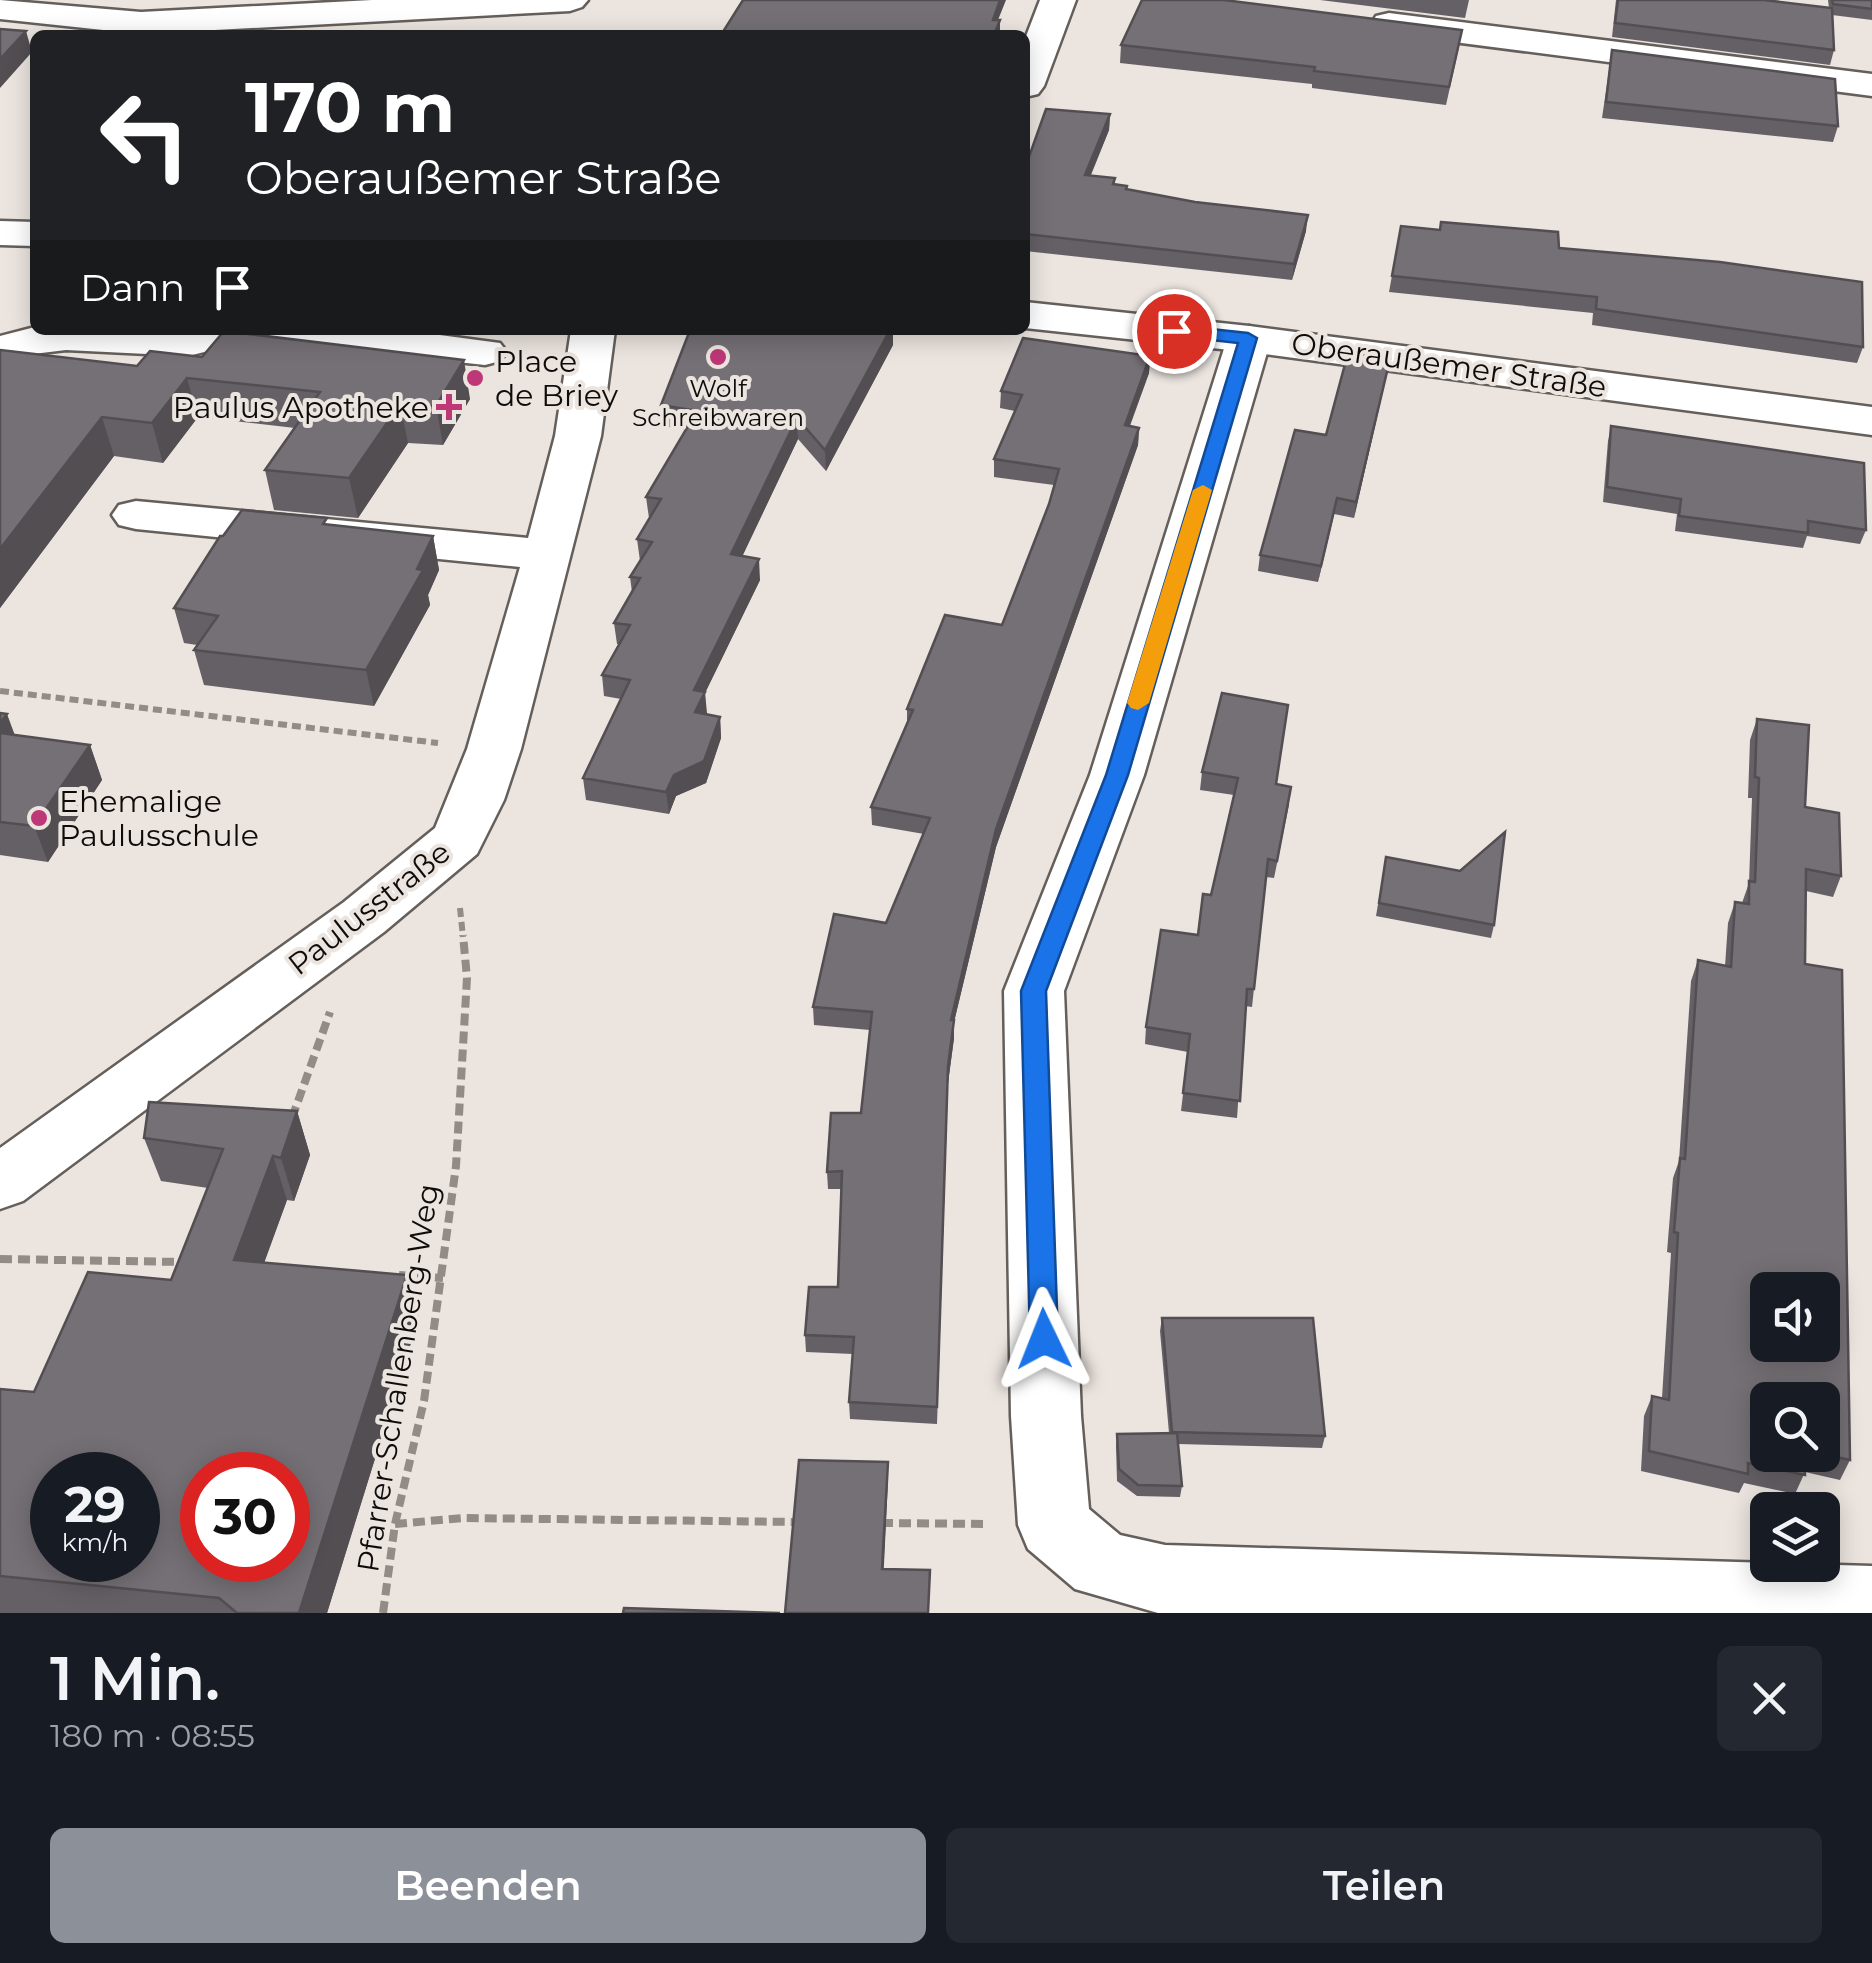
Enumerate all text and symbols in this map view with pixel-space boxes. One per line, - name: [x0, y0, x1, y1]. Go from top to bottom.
- text: 170 m: [245, 64, 455, 150]
- icon: left: [80, 70, 210, 200]
- text: Oberaußemer Straße: [245, 150, 721, 205]
- icon: arrive: [205, 260, 260, 315]
- text: Dann: [80, 264, 185, 311]
- pin: [1132, 289, 1217, 374]
- icon: arrive: [1147, 304, 1202, 359]
- street label: Oberaußemer Straße: [1289, 325, 1609, 405]
- place label: Place de Briey: [495, 343, 619, 414]
- marker: Wolf Schreibwaren: [707, 346, 729, 368]
- marker: Place de Briey: [464, 367, 486, 389]
- place label: Wolf Schreibwaren: [632, 373, 804, 432]
- place label: Paulus Apotheke: [173, 389, 429, 426]
- marker: Paulus Apotheke: [438, 396, 460, 418]
- place label: Ehemalige Paulusschule: [59, 783, 259, 854]
- marker: Ehemalige Paulusschule: [28, 807, 50, 829]
- street label: Paulusstraße: [281, 833, 457, 983]
- street label: Pfarrer-Schallenberg-Weg: [349, 1181, 447, 1575]
- map controls: [1750, 1272, 1840, 1582]
- button: sound: [1750, 1272, 1840, 1362]
- position arrow: [992, 1287, 1096, 1391]
- button: search: [1750, 1382, 1840, 1472]
- speed limit sign: 30: [180, 1452, 310, 1582]
- text: 29: [64, 1474, 126, 1535]
- button: layers: [1750, 1492, 1840, 1582]
- text: km/h: [62, 1527, 128, 1557]
- text: 1 Min.: [50, 1642, 220, 1715]
- button: close: [1717, 1646, 1822, 1751]
- text: 180 m · 08:55: [50, 1716, 255, 1755]
- button: Beenden: [50, 1828, 926, 1943]
- button: Teilen: [946, 1828, 1822, 1943]

